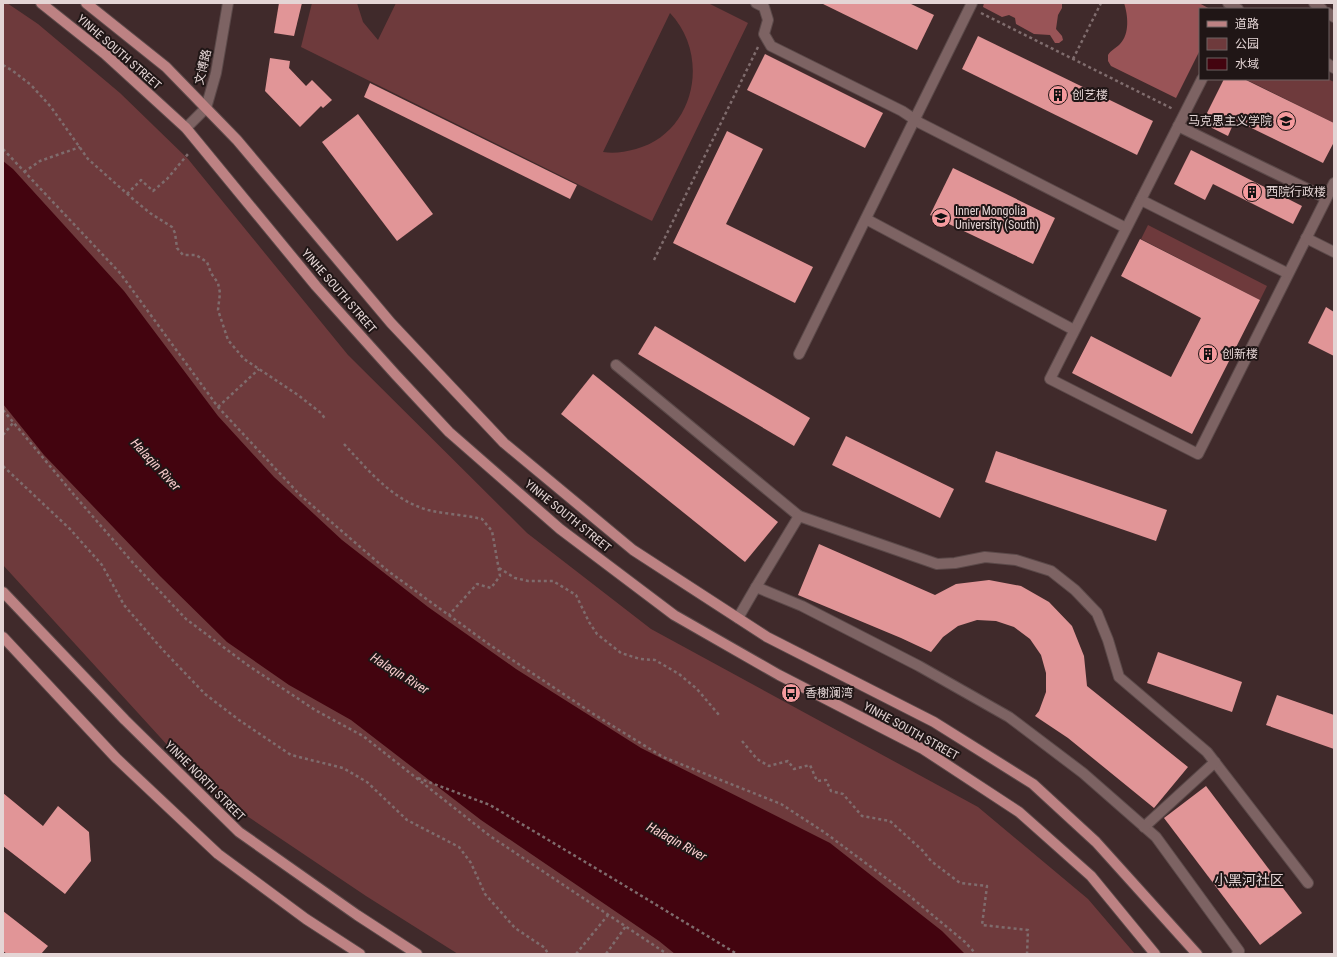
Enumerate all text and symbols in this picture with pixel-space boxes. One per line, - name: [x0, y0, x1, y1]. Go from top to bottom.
- legend: [1199, 8, 1329, 80]
- street label: YINHE SOUTH STREET: [74, 12, 164, 92]
- text: 道路: [1235, 17, 1259, 31]
- text: 公园: [1235, 37, 1259, 51]
- street label: 文博路: [192, 48, 214, 86]
- text: 水域: [1235, 57, 1259, 71]
- building icon: 创艺楼: [1047, 84, 1069, 106]
- place label: 创艺楼: [1072, 88, 1108, 102]
- school or university icon: 马克思主义学院: [1275, 110, 1297, 132]
- place label: 马克思主义学院: [1188, 114, 1272, 128]
- building icon: 西院行政楼: [1241, 181, 1263, 203]
- place label: 西院行政楼: [1266, 185, 1326, 199]
- place label: Inner Mongolia University (South): [955, 204, 1039, 232]
- school or university icon: Inner Mongolia University (South): [930, 207, 952, 229]
- street label: YINHE SOUTH STREET: [299, 246, 379, 336]
- building icon: 创新楼: [1197, 343, 1219, 365]
- place label: 创新楼: [1222, 347, 1258, 361]
- water label: Halaqin River: [128, 435, 184, 494]
- street label: YINHE SOUTH STREET: [522, 477, 614, 555]
- water label: Halaqin River: [368, 650, 433, 698]
- bus stop icon: 香榭澜湾: [780, 682, 802, 704]
- place label: 香榭澜湾: [805, 686, 853, 700]
- street label: YINHE SOUTH STREET: [861, 699, 961, 763]
- street label: YINHE NORTH STREET: [162, 738, 248, 824]
- water label: Halaqin River: [644, 819, 710, 864]
- district label: 小黑河社区: [1214, 872, 1284, 888]

